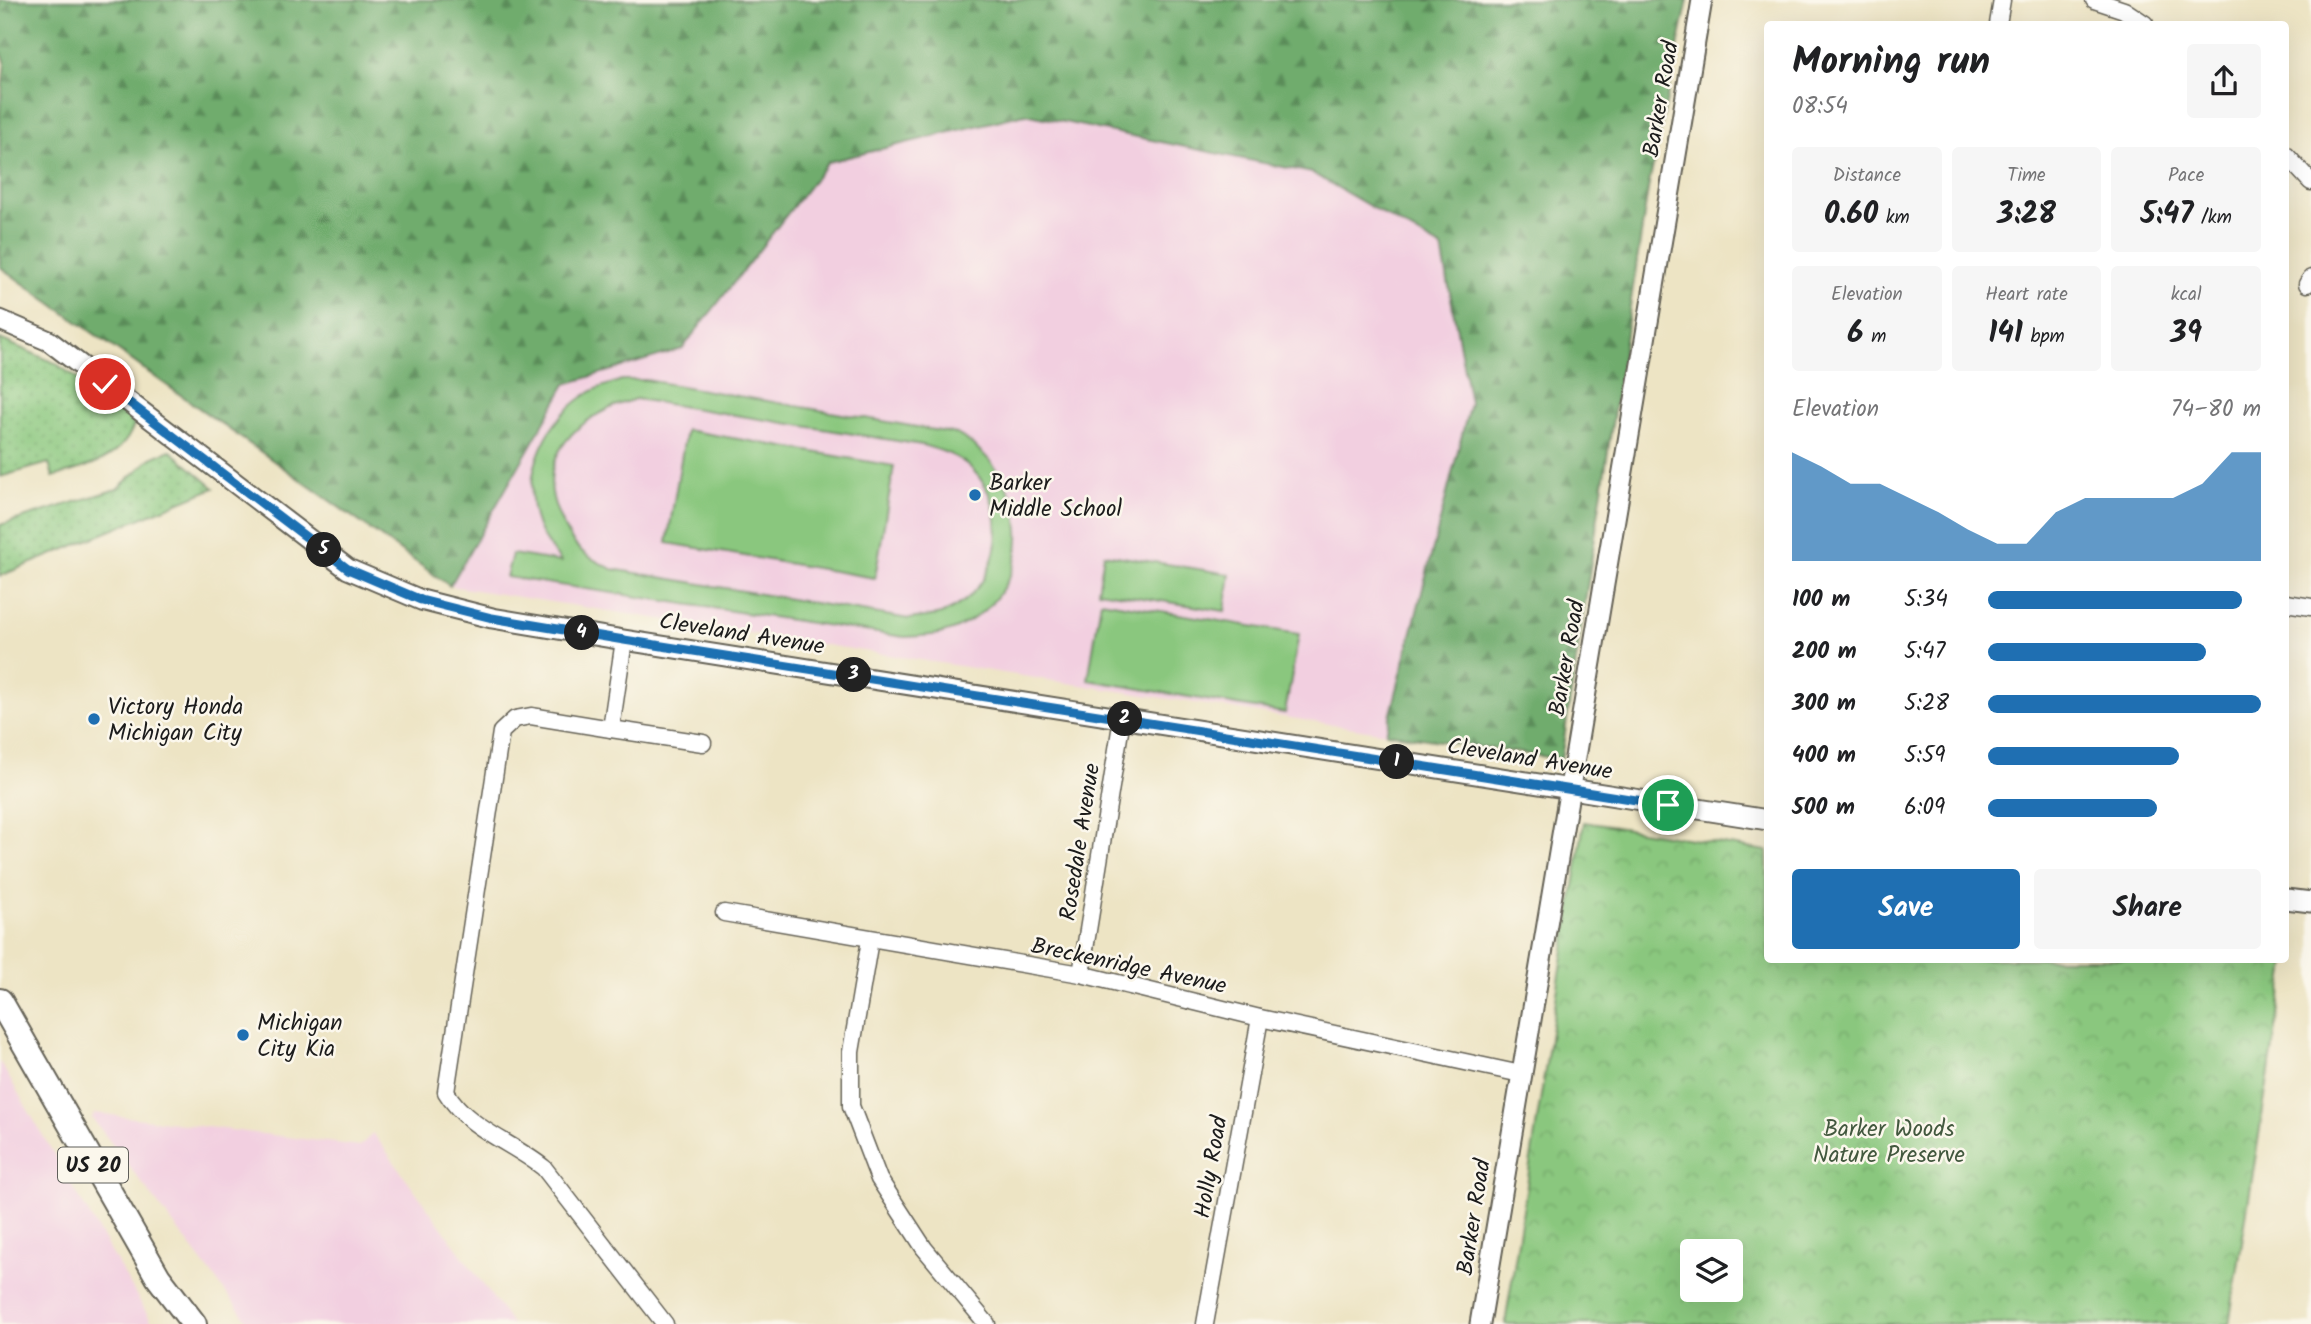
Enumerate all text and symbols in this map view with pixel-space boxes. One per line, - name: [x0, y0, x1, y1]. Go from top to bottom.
- text: Morning run: [1792, 33, 1990, 93]
- street label: Barker Road: [1634, 38, 1690, 160]
- button: share: [2187, 44, 2261, 118]
- text: 08:54: [1792, 89, 1848, 125]
- text: Distance: [1833, 161, 1901, 191]
- text: Time: [2007, 161, 2046, 191]
- text: Pace: [2168, 161, 2204, 191]
- text: 0.60: [1824, 191, 1878, 239]
- text: 3:28: [1997, 191, 2056, 239]
- text: 5:47: [2140, 191, 2194, 239]
- text: km: [1878, 203, 1910, 233]
- text: /km: [2194, 203, 2232, 233]
- text: Elevation: [1831, 280, 1903, 310]
- text: Heart rate: [1985, 280, 2068, 310]
- text: kcal: [2171, 280, 2202, 310]
- text: 6: [1847, 310, 1864, 358]
- text: 141: [1988, 310, 2023, 358]
- text: 39: [2170, 310, 2202, 358]
- text: m: [1864, 322, 1886, 352]
- text: bpm: [2023, 322, 2065, 352]
- pin: [75, 354, 135, 414]
- icon: check: [86, 365, 124, 403]
- text: Elevation: [1792, 392, 1879, 428]
- text: 74–80 m: [2171, 392, 2261, 428]
- place label: Barker Middle School: [989, 466, 1122, 528]
- marker: Barker Middle School: [967, 487, 983, 503]
- pin: 5: [306, 532, 342, 568]
- text: 5: [319, 534, 328, 564]
- text: 100 m: [1792, 582, 1850, 618]
- text: 5:34: [1904, 582, 1948, 618]
- street label: Barker Road: [1540, 597, 1596, 719]
- street label: Cleveland Avenue: [656, 604, 827, 666]
- pin: 4: [564, 616, 600, 650]
- text: 4: [576, 617, 587, 647]
- text: 200 m: [1792, 634, 1857, 670]
- text: 5:47: [1904, 634, 1945, 670]
- pin: 3: [836, 658, 872, 692]
- text: 3: [848, 659, 859, 689]
- text: 300 m: [1792, 686, 1856, 722]
- text: 5:28: [1904, 686, 1949, 722]
- place label: Victory Honda Michigan City: [108, 690, 243, 752]
- pin: 2: [1108, 702, 1142, 736]
- text: 2: [1119, 703, 1130, 733]
- marker: Victory Honda Michigan City: [86, 711, 102, 727]
- street label: Cleveland Avenue: [1444, 729, 1615, 791]
- text: 400 m: [1792, 738, 1856, 774]
- text: 5:59: [1904, 738, 1946, 774]
- pin: 1: [1380, 744, 1414, 780]
- text: 1: [1394, 746, 1399, 776]
- street label: Rosedale Avenue: [1051, 761, 1111, 924]
- pin: [1638, 775, 1698, 835]
- icon: arrive: [1649, 786, 1687, 824]
- text: 500 m: [1792, 790, 1855, 826]
- text: 6:09: [1904, 790, 1945, 826]
- button: Save: [1792, 869, 2020, 949]
- button: Share: [2034, 869, 2261, 949]
- street label: Breckenridge Avenue: [1028, 929, 1230, 1005]
- place label: Michigan City Kia: [257, 1006, 343, 1068]
- marker: Michigan City Kia: [235, 1027, 251, 1043]
- park label: Barker Woods Nature Preserve: [1813, 1112, 1965, 1174]
- street label: Holly Road: [1185, 1113, 1239, 1221]
- road number: US 20: [58, 1148, 128, 1182]
- street label: Barker Road: [1448, 1156, 1502, 1278]
- map controls: [1680, 1239, 1743, 1302]
- button: layers: [1680, 1239, 1743, 1302]

